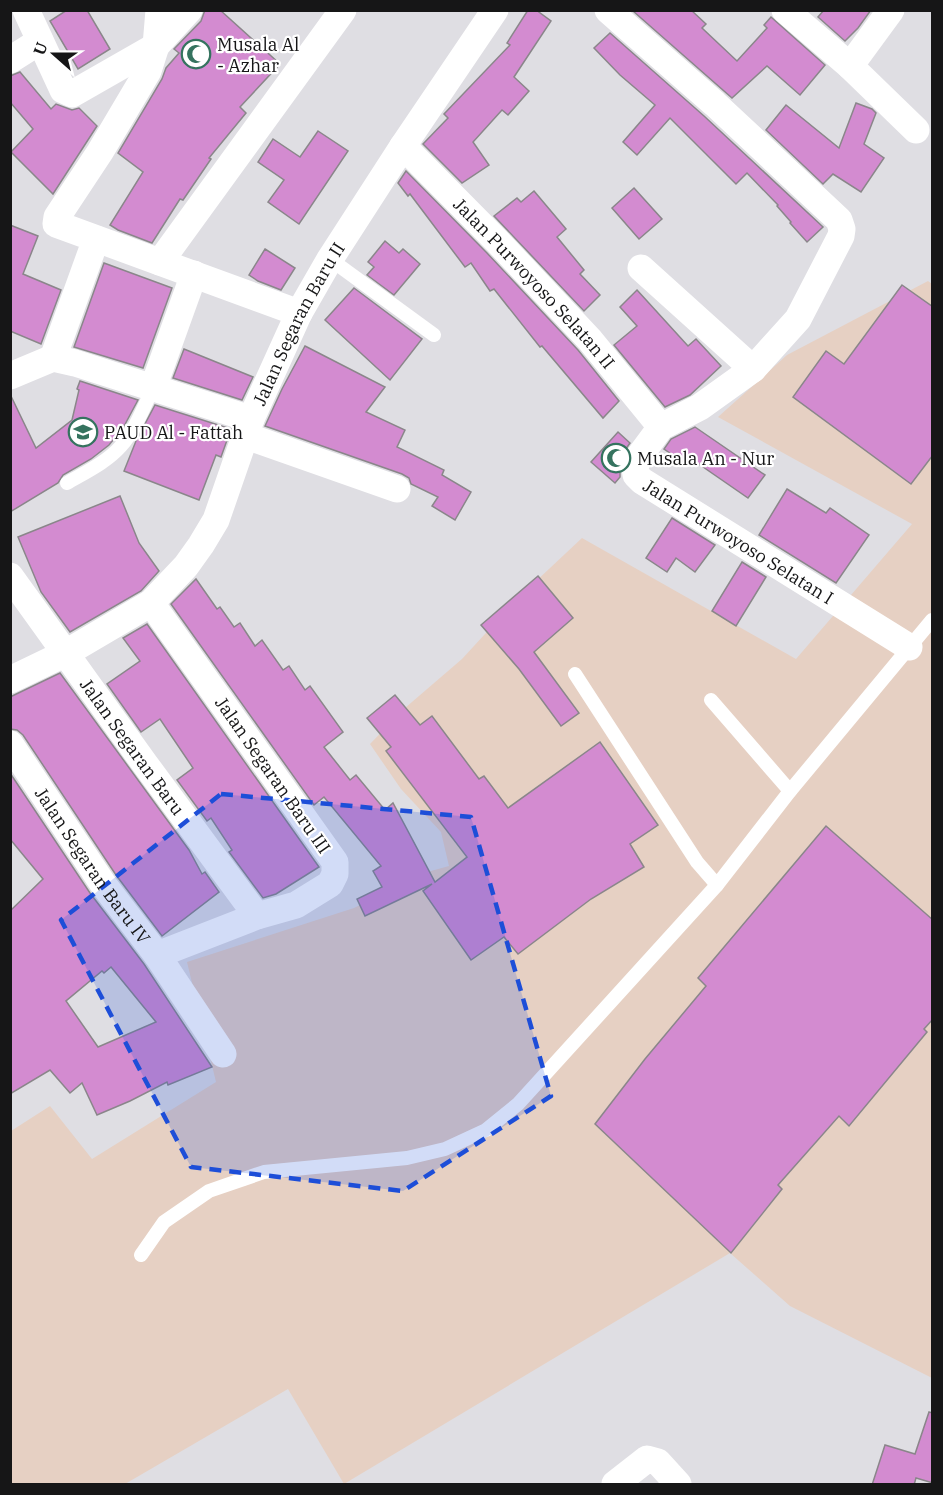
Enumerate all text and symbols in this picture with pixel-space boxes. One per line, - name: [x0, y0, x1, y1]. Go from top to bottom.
- north arrow: [24, 24, 84, 84]
- place label: Musala Al - Azhar: [217, 33, 299, 77]
- mosque icon: Musala Al - Azhar: [180, 38, 212, 70]
- text: U: [28, 39, 52, 58]
- street label: Jalan Purwoyoso Selatan II: [449, 193, 620, 373]
- street label: Jalan Segaran Baru II: [247, 238, 349, 409]
- school or university icon: PAUD Al - Fattah: [67, 416, 99, 448]
- place label: PAUD Al - Fattah: [104, 421, 243, 444]
- mosque icon: Musala An - Nur: [600, 442, 632, 474]
- place label: Musala An - Nur: [637, 447, 774, 470]
- street label: Jalan Purwoyoso Selatan I: [639, 473, 838, 609]
- street label: Jalan Segaran Baru: [75, 673, 190, 819]
- street label: Jalan Segaran Baru III: [210, 692, 336, 858]
- street label: Jalan Segaran Baru IV: [30, 783, 156, 948]

